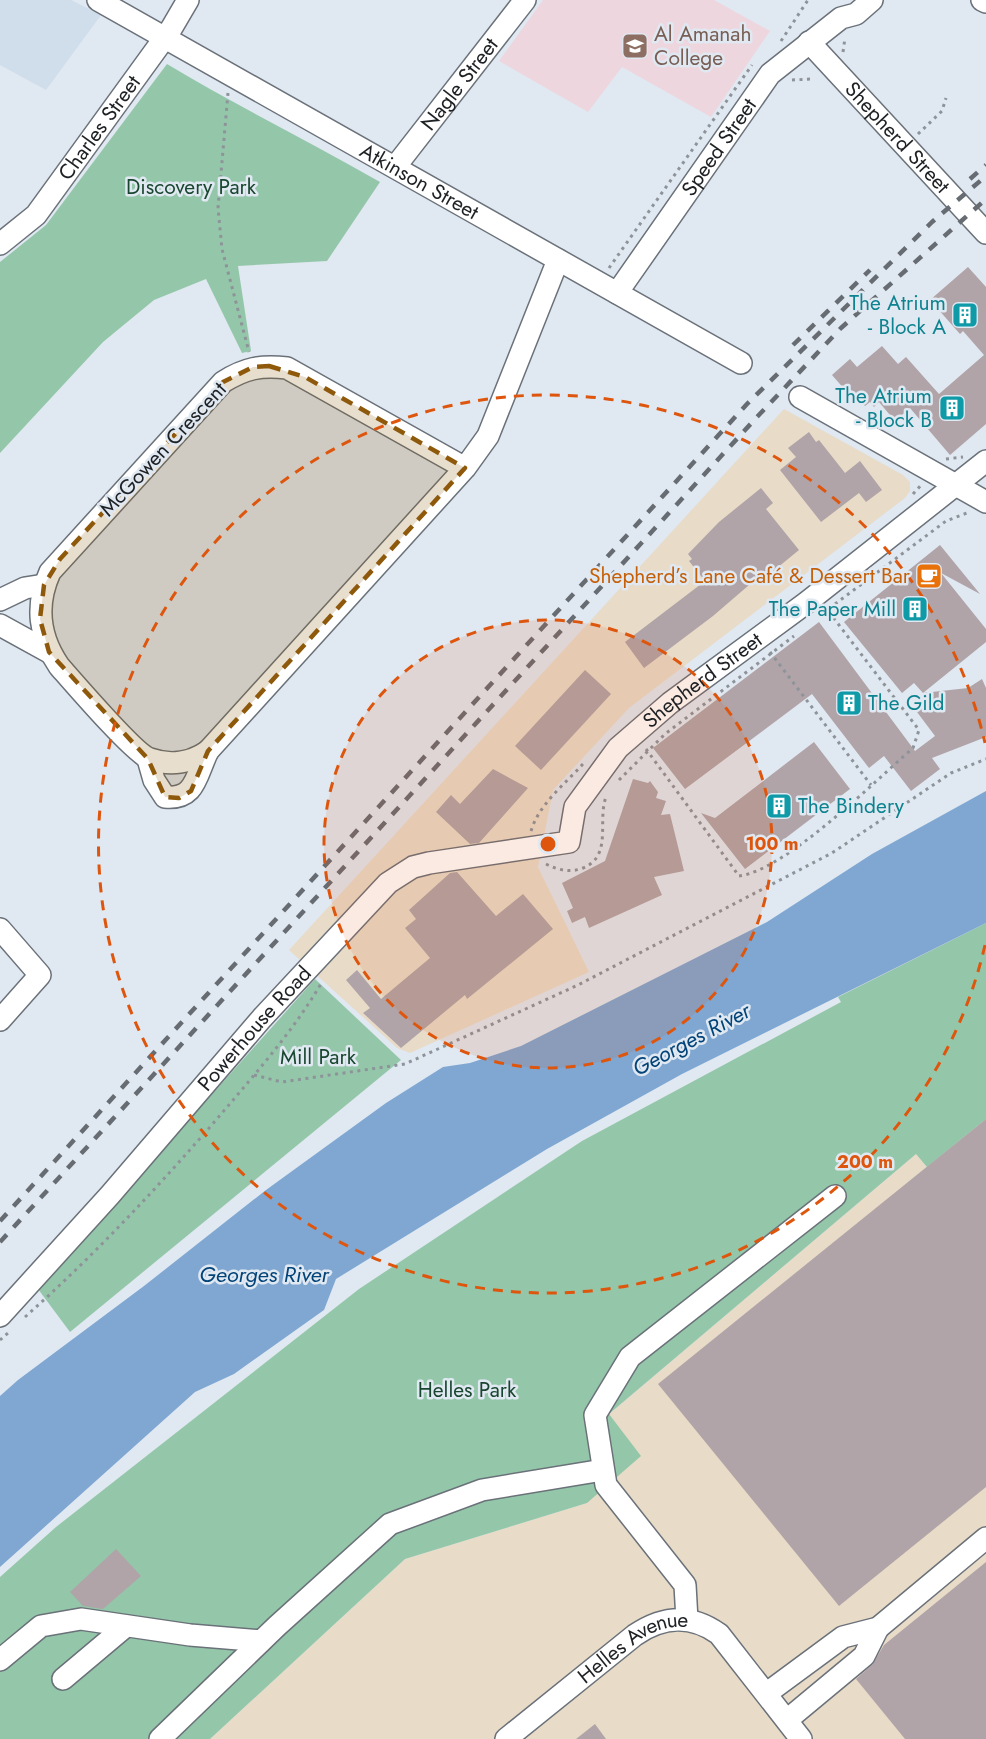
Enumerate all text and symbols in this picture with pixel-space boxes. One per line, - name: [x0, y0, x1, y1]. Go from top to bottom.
- place label: Al Amanah College: [654, 19, 751, 73]
- street label: Nagle Street: [414, 31, 505, 137]
- school or university icon: Al Amanah College: [620, 31, 650, 61]
- street label: Charles Street: [51, 69, 148, 187]
- street label: Shepherd Street: [838, 75, 957, 200]
- street label: Speed Street: [674, 92, 764, 202]
- street label: Atkinson Street: [354, 136, 484, 227]
- park label: Discovery Park: [126, 172, 257, 202]
- place label: The Atrium - Block A: [849, 288, 946, 342]
- building icon: The Atrium - Block A: [950, 300, 980, 330]
- street label: McGowen Crescent: [93, 375, 233, 523]
- place label: The Atrium - Block B: [835, 381, 932, 435]
- building icon: The Atrium - Block B: [937, 393, 967, 423]
- place label: Shepherd’s Lane Café & Dessert Bar: [589, 561, 911, 591]
- cafe icon: Shepherd’s Lane Café & Dessert Bar: [914, 561, 944, 591]
- place label: The Paper Mill: [769, 594, 896, 624]
- building icon: The Paper Mill: [900, 594, 930, 624]
- street label: Shepherd Street: [636, 625, 768, 735]
- building icon: The Gild: [834, 688, 864, 718]
- place label: The Gild: [868, 688, 944, 718]
- building icon: The Bindery: [764, 791, 794, 821]
- place label: The Bindery: [798, 791, 905, 821]
- text: 100 m: [745, 831, 799, 857]
- centre of rings: [538, 834, 558, 854]
- street label: Powerhouse Road: [191, 959, 318, 1098]
- water label: Georges River: [626, 994, 757, 1084]
- park label: Mill Park: [280, 1042, 357, 1072]
- text: 200 m: [837, 1149, 893, 1175]
- water label: Georges River: [199, 1258, 330, 1290]
- park label: Helles Park: [418, 1375, 517, 1405]
- street label: Helles Avenue: [571, 1605, 690, 1691]

